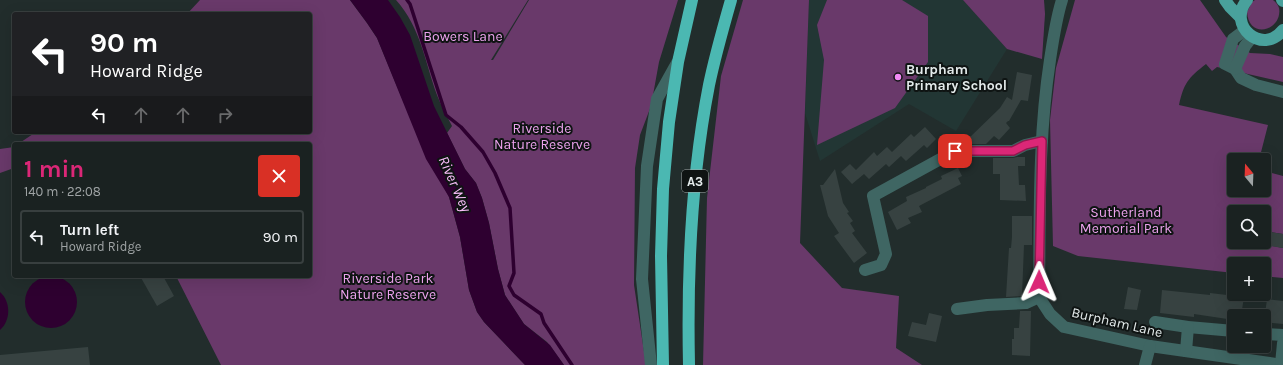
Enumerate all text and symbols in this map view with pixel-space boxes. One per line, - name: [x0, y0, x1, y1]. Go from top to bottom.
- text: 90 m: [90, 26, 158, 59]
- icon: left: [24, 28, 76, 80]
- park label: Bowers Lane: [423, 28, 503, 45]
- text: Howard Ridge: [90, 60, 203, 82]
- place label: Burpham Primary School: [906, 61, 1007, 94]
- marker: Burpham Primary School: [893, 72, 903, 82]
- icon: left: [88, 104, 110, 126]
- icon: ahead: [130, 104, 152, 126]
- icon: ahead: [172, 104, 194, 126]
- icon: right: [214, 104, 236, 126]
- park label: Riverside Nature Reserve: [494, 120, 590, 153]
- pin: [938, 134, 972, 168]
- icon: arrive: [944, 140, 966, 162]
- water label: River Wey: [435, 153, 476, 215]
- north arrow: [1227, 153, 1271, 197]
- map controls: [1227, 153, 1271, 353]
- text: 1 min: [24, 155, 84, 183]
- button: close: [258, 155, 300, 197]
- road number: A3: [682, 170, 708, 192]
- text: 140 m · 22:08: [24, 184, 101, 199]
- park label: Sutherland Memorial Park: [1080, 204, 1172, 237]
- button: search: [1227, 205, 1271, 249]
- text: Turn left: [60, 221, 119, 239]
- icon: left: [26, 226, 48, 248]
- text: 90 m: [263, 228, 298, 246]
- text: Howard Ridge: [60, 239, 141, 254]
- button: +: [1227, 257, 1271, 301]
- position arrow: [1018, 261, 1060, 303]
- park label: Riverside Park Nature Reserve: [340, 270, 436, 303]
- street label: Burpham Lane: [1070, 304, 1164, 341]
- button: −: [1227, 309, 1271, 353]

